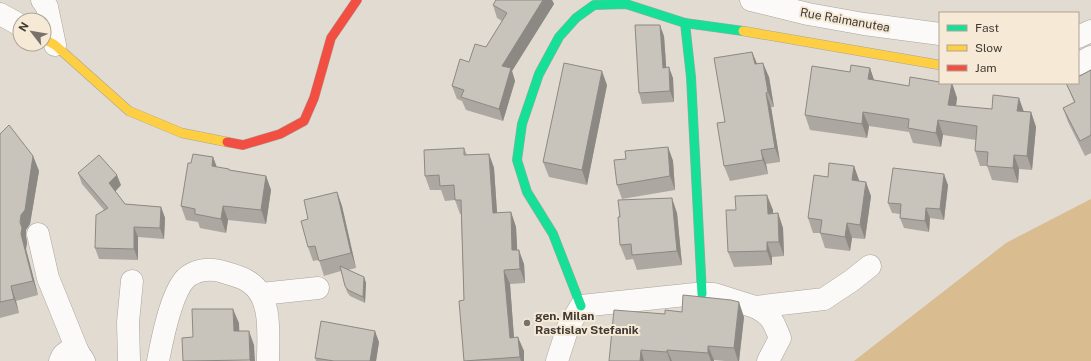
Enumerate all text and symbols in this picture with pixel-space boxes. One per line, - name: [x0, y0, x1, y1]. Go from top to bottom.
- street label: Rue Raimanutea: [799, 5, 891, 35]
- north arrow: [12, 12, 52, 52]
- legend: [939, 12, 1079, 84]
- text: N: [16, 20, 31, 34]
- text: Fast: [975, 21, 1000, 35]
- text: Slow: [975, 41, 1003, 55]
- text: Jam: [975, 61, 997, 75]
- place label: gen. Milan Rastislav Stefanik: [535, 309, 639, 337]
- marker: gen. Milan Rastislav Stefanik: [522, 318, 532, 328]

